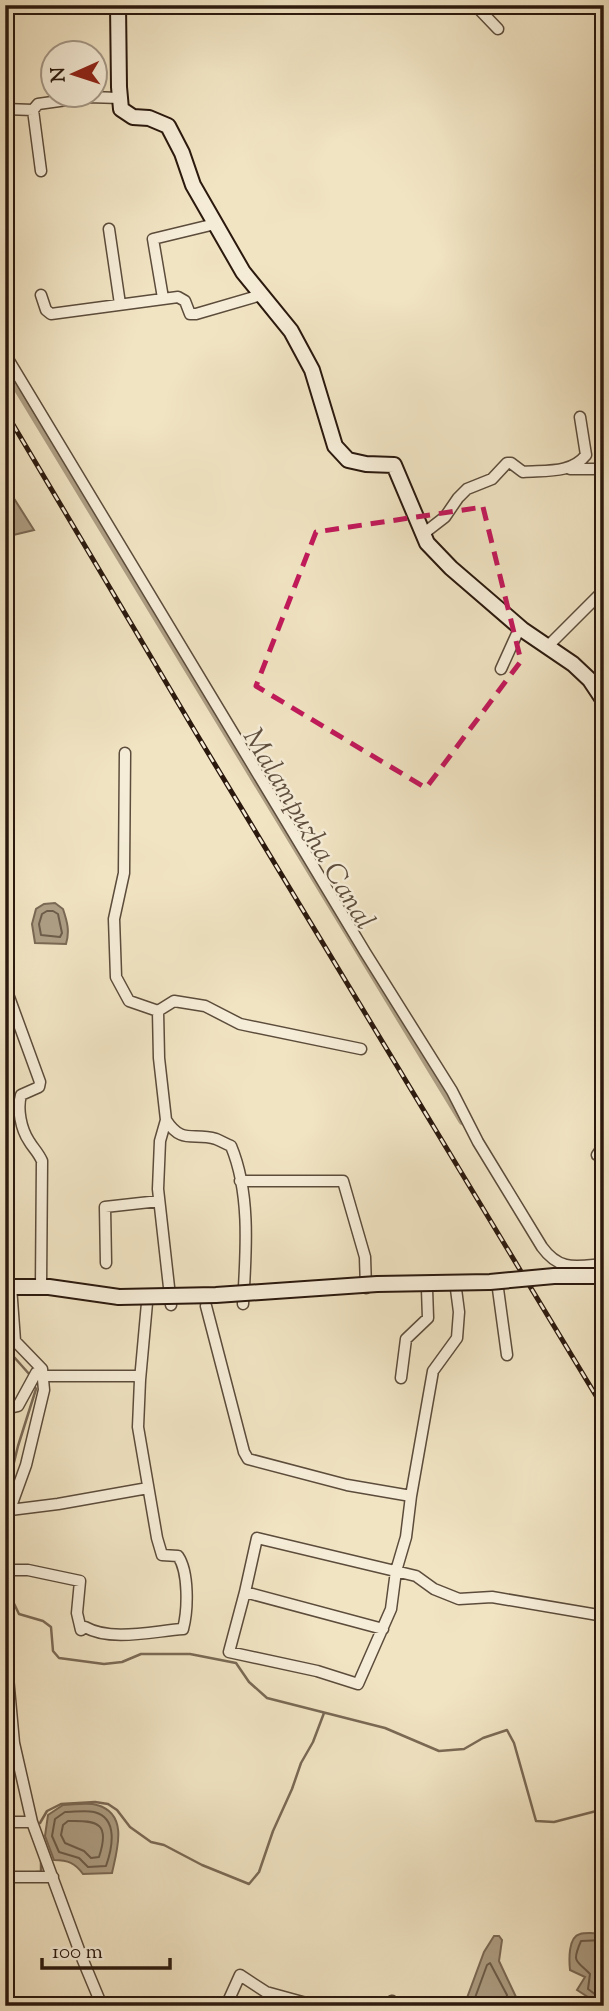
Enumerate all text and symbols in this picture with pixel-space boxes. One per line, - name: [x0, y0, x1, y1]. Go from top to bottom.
- north arrow: [38, 38, 108, 108]
- text: N: [46, 66, 73, 83]
- water label: Malampuzha Canal: [232, 721, 383, 938]
- scale bar: [42, 1927, 170, 1971]
- text: 100 m: [52, 1938, 103, 1968]

